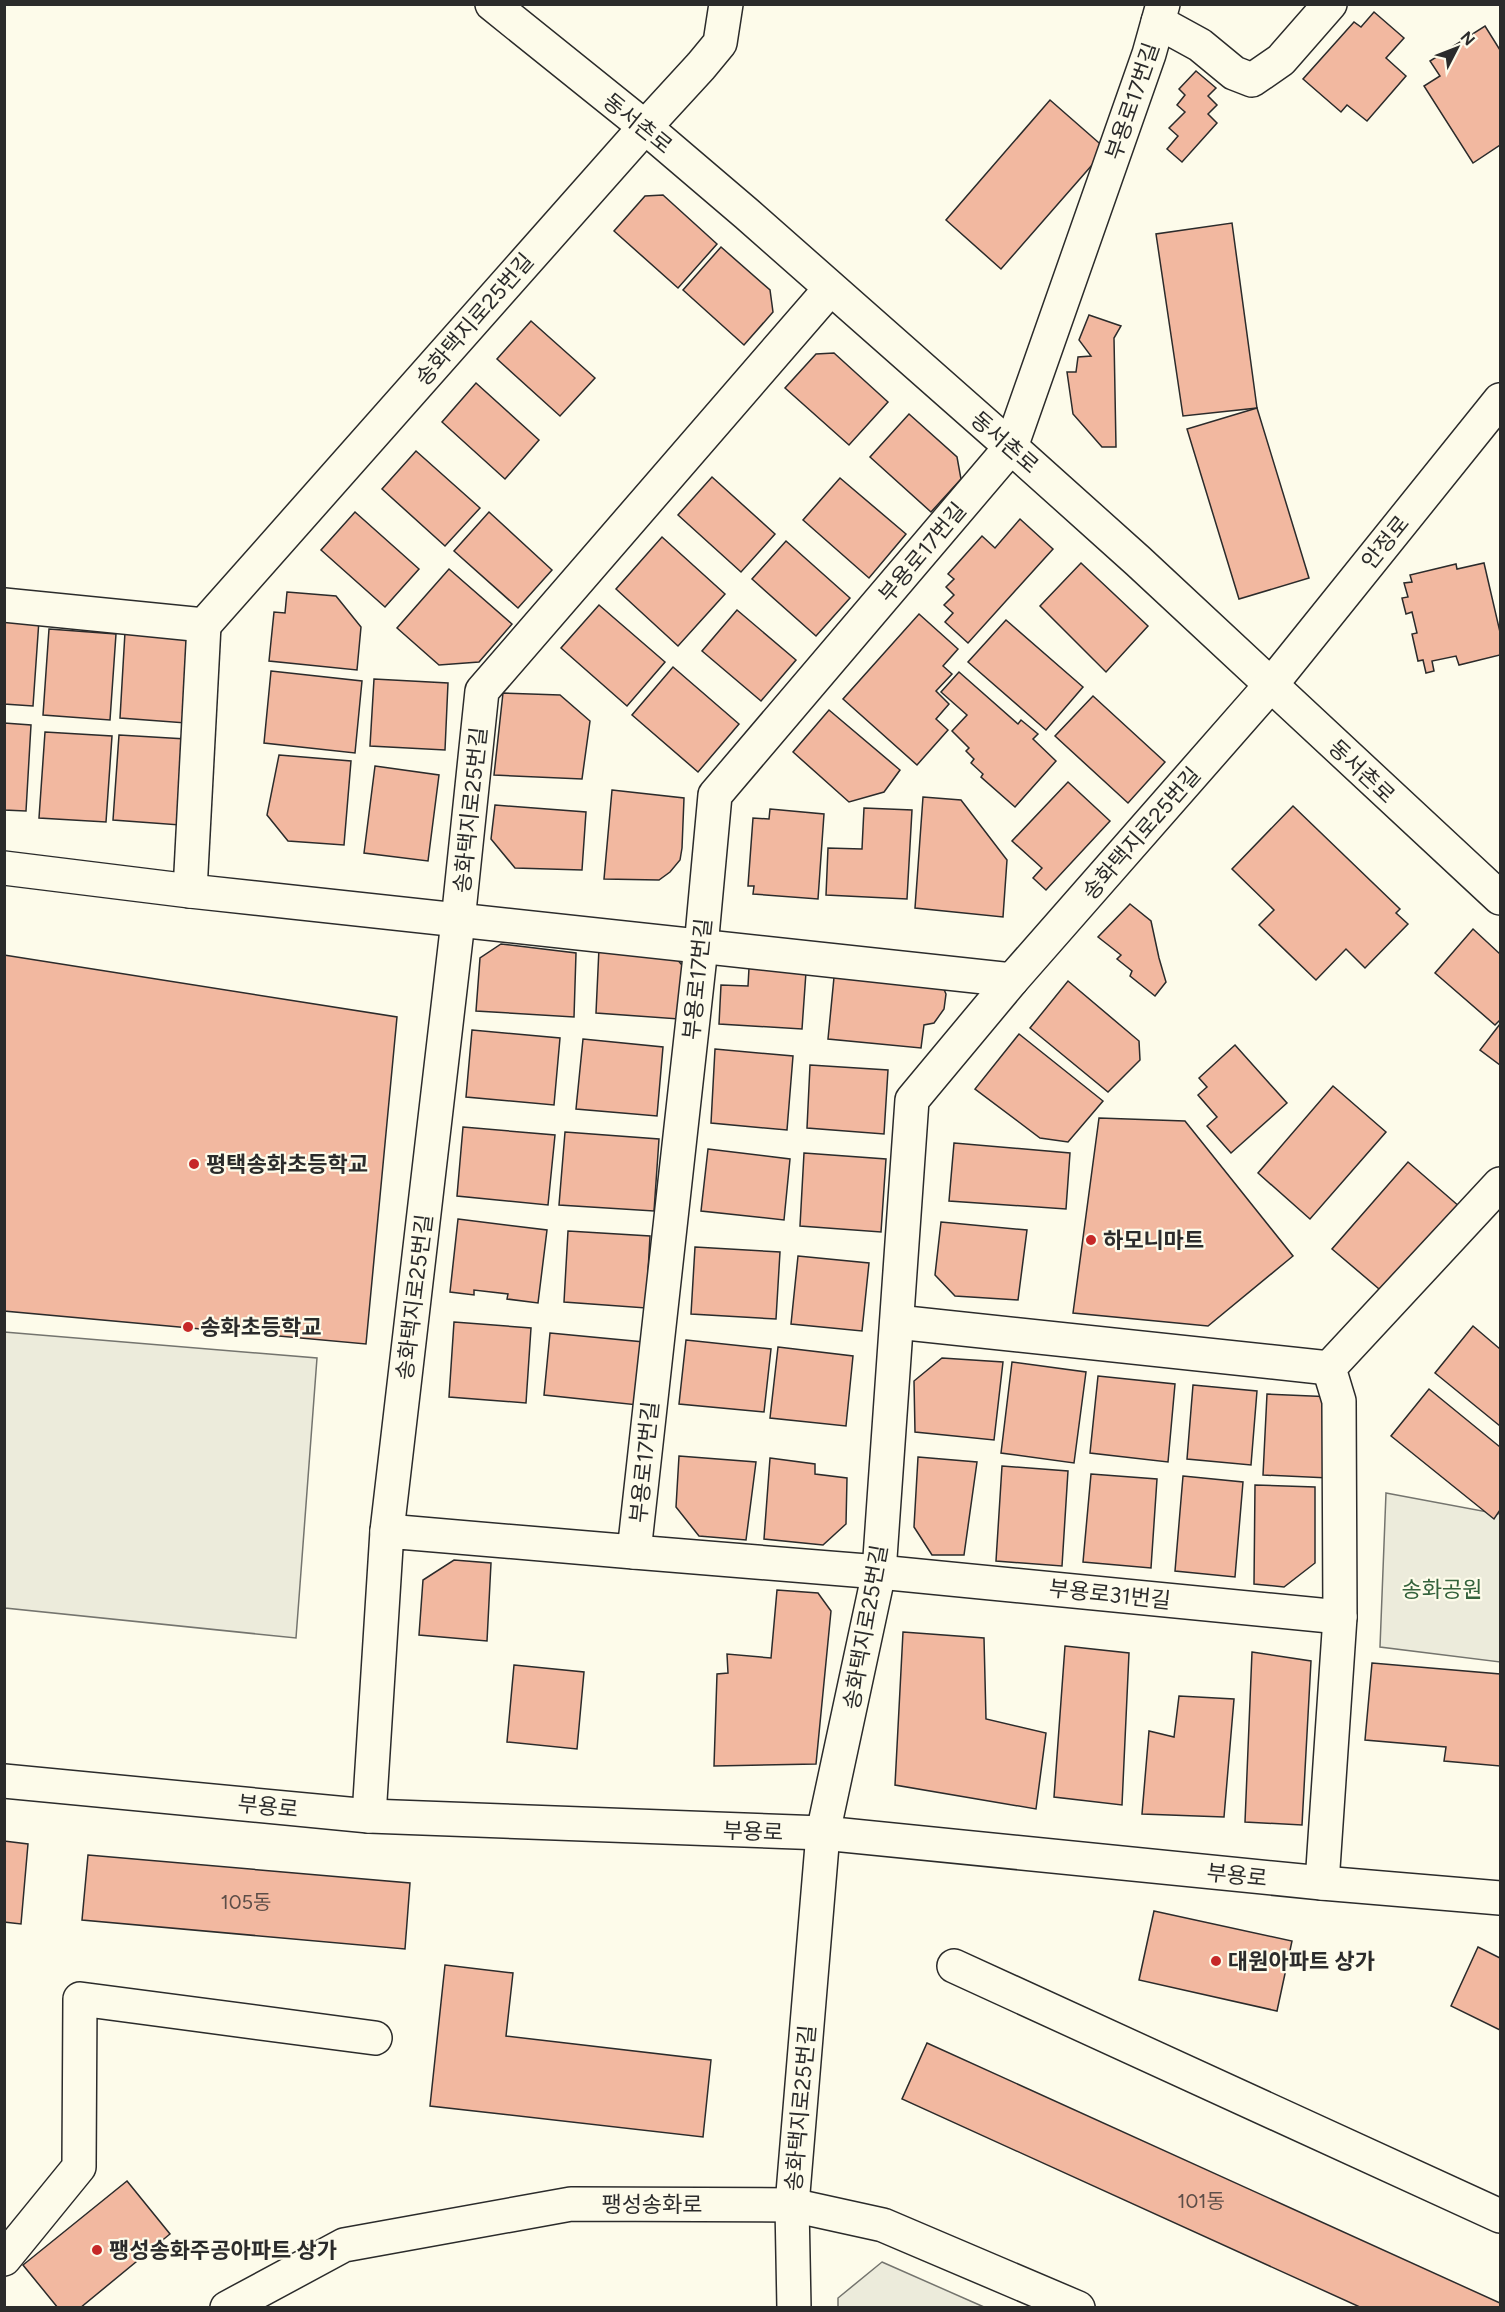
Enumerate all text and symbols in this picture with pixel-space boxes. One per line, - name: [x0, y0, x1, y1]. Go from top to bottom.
- north arrow: [1427, 18, 1487, 78]
- text: N: [1457, 27, 1479, 49]
- street label: 부용로17번길: [1100, 39, 1165, 163]
- street label: 동서촌로: [598, 87, 678, 159]
- street label: 송화택지로25번길: [410, 248, 539, 391]
- street label: 동서촌로: [965, 406, 1044, 479]
- street label: 부용로17번길: [873, 497, 972, 608]
- street label: 안정로: [1356, 510, 1415, 574]
- street label: 송화택지로25번길: [448, 726, 493, 894]
- street label: 동서촌로: [1323, 734, 1400, 809]
- street label: 송화택지로25번길: [1077, 762, 1206, 905]
- street label: 부용로17번길: [678, 917, 717, 1041]
- place label: 평택송화초등학교: [206, 1151, 368, 1178]
- marker: 평택송화초등학교: [187, 1157, 201, 1171]
- street label: 송화택지로25번길: [391, 1213, 438, 1381]
- place label: 하모니마트: [1103, 1227, 1204, 1254]
- marker: 하모니마트: [1084, 1233, 1098, 1247]
- place label: 송화초등학교: [200, 1314, 321, 1341]
- marker: 송화초등학교: [181, 1320, 195, 1334]
- street label: 부용로17번길: [625, 1400, 664, 1524]
- street label: 송화택지로25번길: [838, 1543, 893, 1711]
- street label: 부용로31번길: [1048, 1575, 1172, 1614]
- park label: 송화공원: [1402, 1576, 1482, 1603]
- street label: 부용로: [236, 1790, 300, 1823]
- street label: 부용로: [722, 1817, 784, 1846]
- street label: 부용로: [1205, 1859, 1269, 1892]
- house number: 105동: [221, 1890, 271, 1914]
- place label: 대원아파트 상가: [1228, 1948, 1375, 1975]
- marker: 대원아파트 상가: [1209, 1954, 1223, 1968]
- street label: 송화택지로25번길: [780, 2024, 821, 2192]
- house number: 101동: [1177, 2189, 1225, 2213]
- street label: 팽성송화로: [601, 2191, 703, 2218]
- place label: 팽성송화주공아파트 상가: [109, 2237, 337, 2264]
- marker: 팽성송화주공아파트 상가: [90, 2243, 104, 2257]

